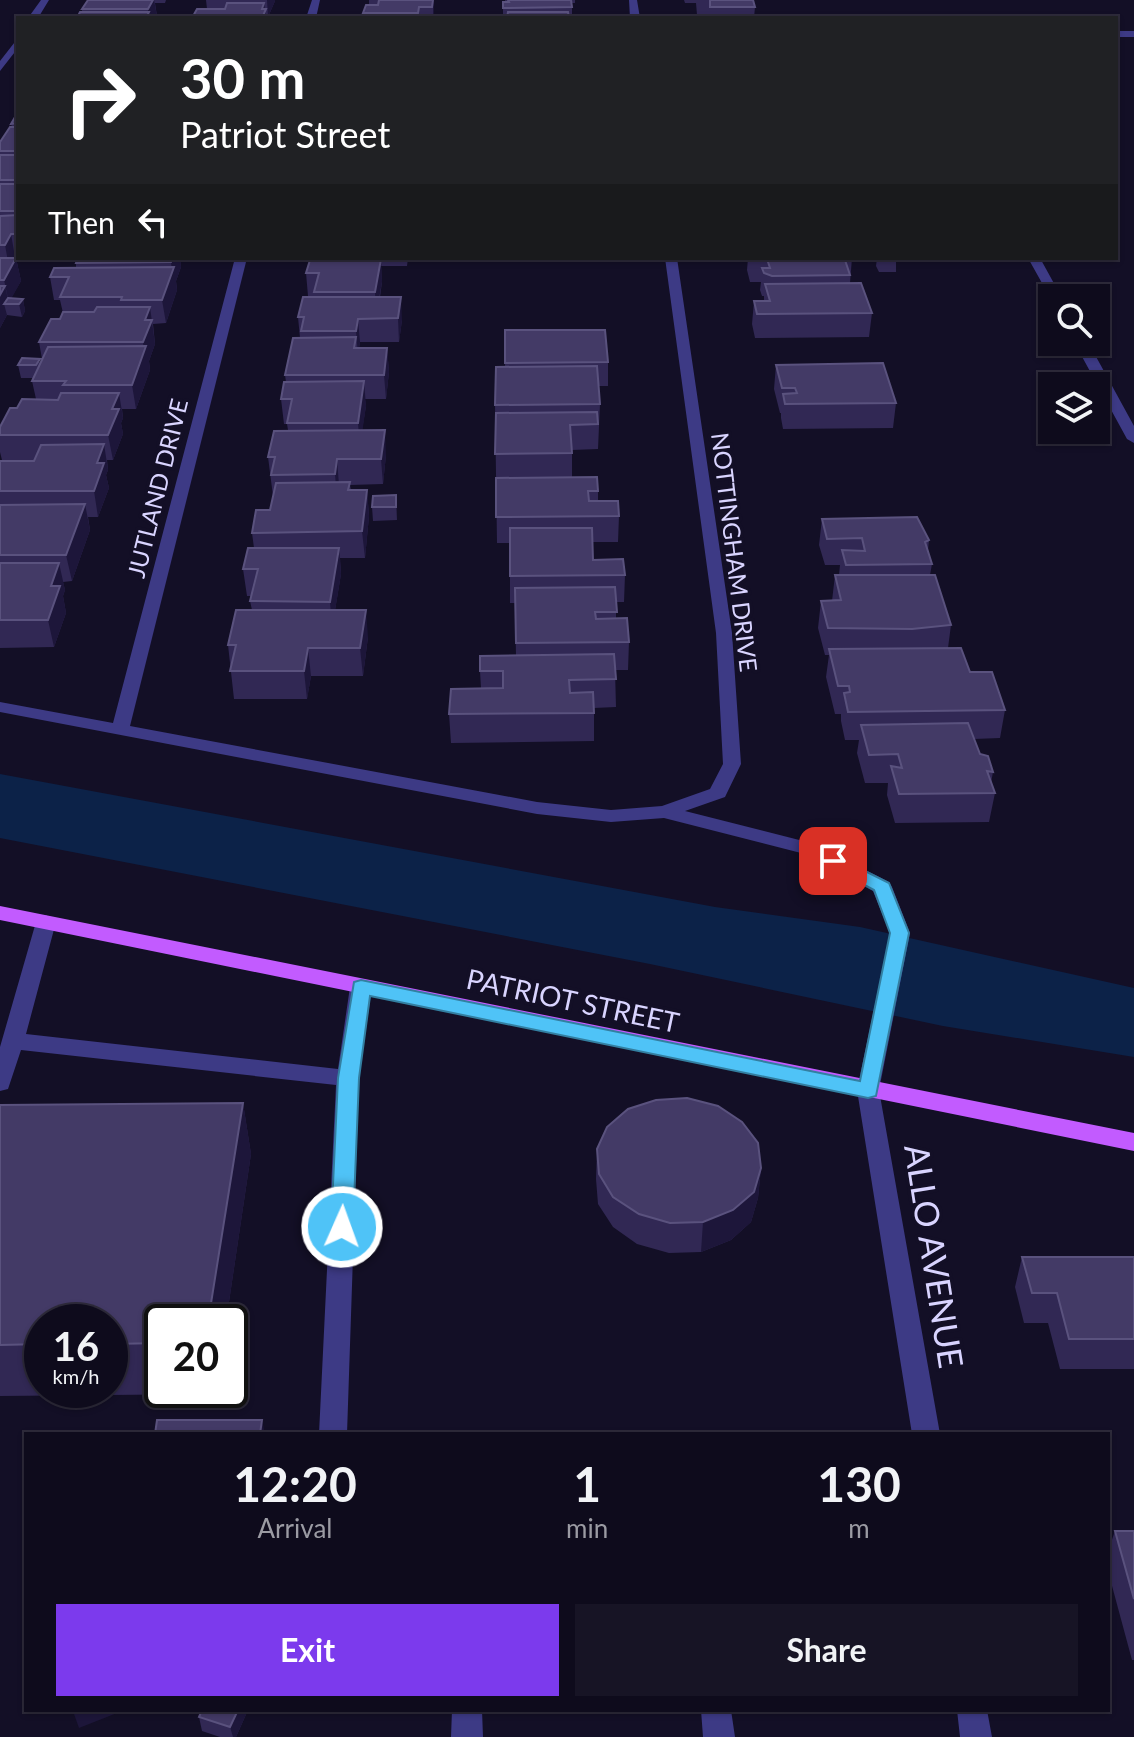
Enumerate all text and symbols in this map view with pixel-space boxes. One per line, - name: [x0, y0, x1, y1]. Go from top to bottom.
- text: 30 m: [180, 44, 305, 111]
- icon: right: [48, 48, 152, 152]
- text: Patriot Street: [180, 112, 390, 156]
- icon: left: [131, 200, 175, 244]
- text: Then: [48, 204, 115, 240]
- map controls: [1038, 284, 1110, 444]
- button: search: [1038, 284, 1110, 356]
- button: layers: [1038, 372, 1110, 444]
- street label: JUTLAND DRIVE: [121, 396, 193, 580]
- street label: NOTTINGHAM DRIVE: [706, 431, 764, 673]
- pin: [799, 827, 867, 895]
- icon: arrive: [811, 839, 855, 883]
- street label: PATRIOT STREET: [463, 961, 683, 1039]
- street label: ALLO AVENUE: [897, 1141, 973, 1371]
- position arrow: [300, 1185, 384, 1269]
- speed limit sign: 20: [144, 1304, 248, 1408]
- text: 16: [53, 1322, 99, 1370]
- text: km/h: [53, 1364, 99, 1388]
- text: 12:20: [233, 1455, 357, 1512]
- text: 1: [573, 1455, 601, 1512]
- text: 130: [817, 1455, 901, 1512]
- text: Arrival: [258, 1512, 332, 1544]
- text: min: [566, 1512, 608, 1544]
- text: m: [848, 1512, 870, 1544]
- button: Exit: [56, 1604, 559, 1696]
- button: Share: [575, 1604, 1078, 1696]

